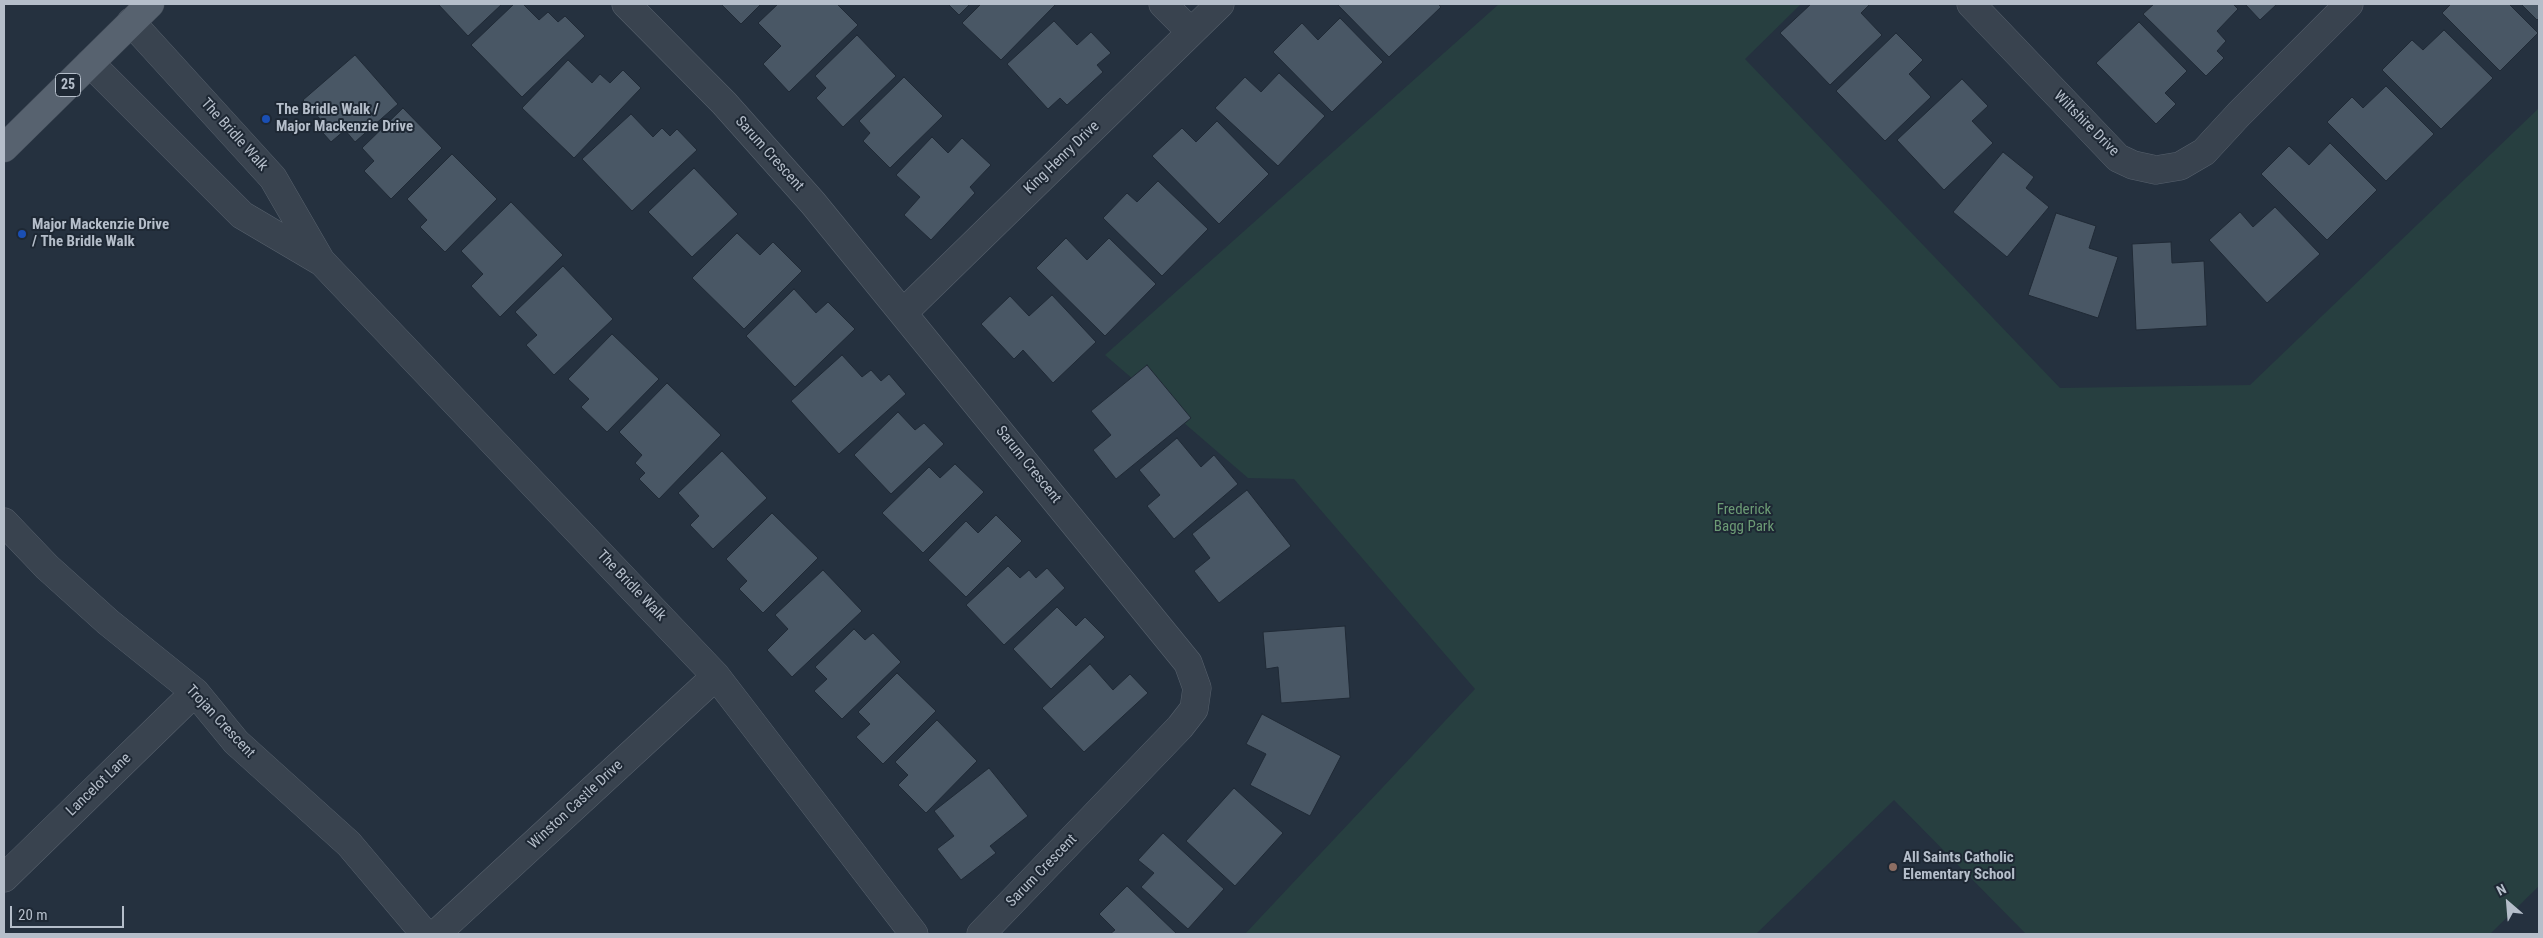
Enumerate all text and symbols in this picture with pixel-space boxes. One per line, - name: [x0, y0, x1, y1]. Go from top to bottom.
- road number: 25: [56, 74, 80, 96]
- street label: Wiltshire Drive: [2050, 88, 2122, 160]
- street label: The Bridle Walk: [197, 95, 271, 175]
- place label: The Bridle Walk / Major Mackenzie Drive: [276, 101, 413, 136]
- marker: The Bridle Walk / Major Mackenzie Drive: [260, 113, 272, 125]
- street label: Sarum Crescent: [731, 113, 807, 195]
- street label: King Henry Drive: [1021, 118, 1103, 198]
- place label: Major Mackenzie Drive / The Bridle Walk: [32, 216, 169, 251]
- marker: Major Mackenzie Drive / The Bridle Walk: [16, 228, 28, 240]
- street label: Sarum Crescent: [991, 423, 1065, 507]
- park label: Frederick Bagg Park: [1714, 501, 1774, 536]
- street label: The Bridle Walk: [593, 547, 669, 625]
- street label: Trojan Crescent: [182, 682, 258, 762]
- street label: Lancelot Lane: [63, 750, 135, 820]
- street label: Winston Castle Drive: [525, 757, 627, 853]
- street label: Sarum Crescent: [1003, 831, 1081, 911]
- place label: All Saints Catholic Elementary School: [1903, 849, 2015, 884]
- marker: All Saints Catholic Elementary School: [1887, 861, 1899, 873]
- north arrow: [2483, 878, 2533, 928]
- text: N: [2494, 881, 2509, 899]
- scale bar: [12, 896, 126, 928]
- text: 20 m: [18, 906, 48, 924]

